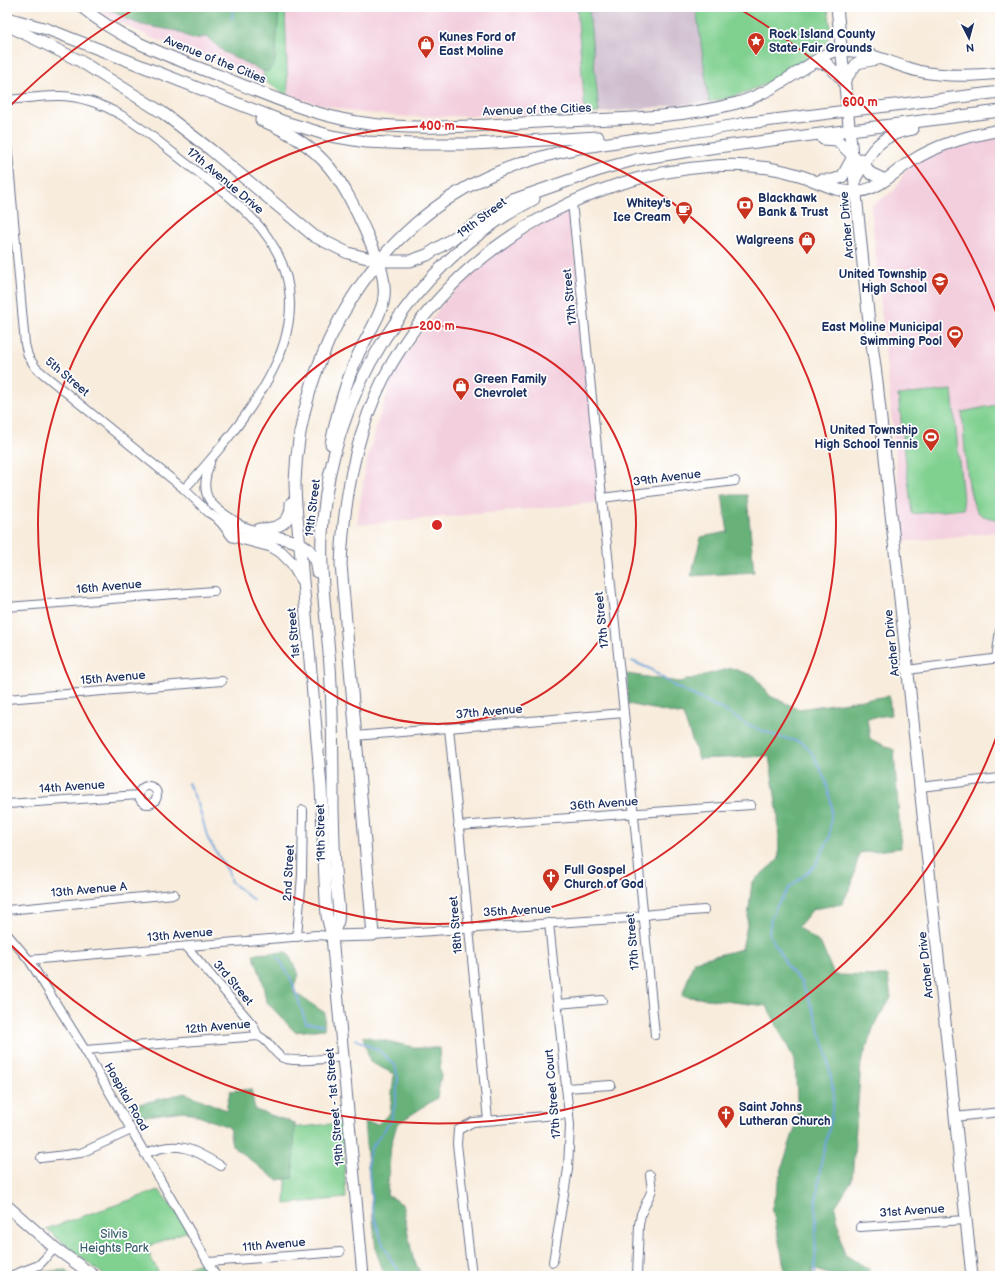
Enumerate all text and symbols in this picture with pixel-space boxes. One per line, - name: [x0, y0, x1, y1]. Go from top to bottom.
- north arrow: [949, 18, 989, 58]
- place label: Rock Island County State Fair Grounds: [769, 27, 876, 56]
- place label: Kunes Ford of East Moline: [439, 30, 516, 59]
- place icon: Rock Island County State Fair Grounds: [746, 31, 766, 56]
- street label: Avenue of the Cities: [162, 33, 268, 87]
- shop icon: Kunes Ford of East Moline: [416, 34, 436, 59]
- text: N: [965, 41, 975, 54]
- text: 600 m: [842, 95, 878, 110]
- street label: Avenue of the Cities: [482, 101, 592, 119]
- text: 400 m: [419, 119, 455, 134]
- street label: 17th Avenue Drive: [183, 144, 267, 218]
- place label: Blackhawk Bank & Trust: [758, 191, 828, 220]
- street label: Archer Drive: [837, 191, 857, 259]
- street label: 19th Street: [454, 194, 510, 241]
- bank icon: Blackhawk Bank & Trust: [735, 195, 755, 220]
- place label: Whitey's Ice Cream: [613, 196, 671, 225]
- cafe icon: Whitey's Ice Cream: [674, 200, 694, 225]
- shop icon: Walgreens: [797, 230, 817, 255]
- place label: Walgreens: [736, 233, 794, 248]
- place label: United Township High School: [839, 267, 927, 296]
- street label: 17th Street: [560, 268, 580, 326]
- school or university icon: United Township High School: [930, 271, 950, 296]
- text: 200 m: [419, 319, 455, 334]
- place label: East Moline Municipal Swimming Pool: [821, 320, 942, 349]
- sports icon: East Moline Municipal Swimming Pool: [945, 324, 965, 349]
- street label: 5th Street: [42, 354, 92, 400]
- place label: Green Family Chevrolet: [474, 372, 547, 401]
- shop icon: Green Family Chevrolet: [451, 376, 471, 401]
- place label: United Township High School Tennis: [815, 423, 918, 452]
- sports icon: United Township High School Tennis: [921, 427, 941, 452]
- street label: 39th Avenue: [632, 466, 702, 490]
- street label: 19th Street: [302, 478, 324, 538]
- centre of rings: [430, 518, 444, 532]
- street label: 16th Avenue: [76, 577, 142, 597]
- street label: 17th Street: [592, 591, 612, 649]
- street label: 1st Street: [284, 607, 304, 659]
- street label: Archer Drive: [881, 609, 903, 677]
- street label: 15th Avenue: [80, 668, 146, 688]
- street label: 37th Avenue: [455, 702, 523, 722]
- street label: 14th Avenue: [39, 777, 105, 797]
- street label: 36th Avenue: [569, 794, 639, 814]
- street label: 19th Street: [313, 804, 329, 862]
- street label: 2nd Street: [280, 844, 298, 902]
- place label: Full Gospel Church of God: [564, 863, 644, 892]
- church icon: Full Gospel Church of God: [541, 867, 561, 892]
- street label: 13th Avenue A: [50, 879, 128, 901]
- street label: 18th Street: [446, 895, 466, 955]
- street label: 35th Avenue: [483, 902, 551, 920]
- street label: 17th Street: [623, 913, 643, 971]
- street label: 13th Avenue: [147, 925, 213, 945]
- street label: Archer Drive: [915, 931, 937, 999]
- street label: 3rd Street: [210, 957, 256, 1009]
- street label: 12th Avenue: [185, 1017, 251, 1037]
- street label: 19th Street - 1st Street: [322, 1047, 348, 1166]
- street label: 17th Street Court: [542, 1048, 564, 1140]
- street label: Hospital Road: [100, 1060, 152, 1134]
- place label: Saint Johns Lutheran Church: [739, 1100, 831, 1129]
- church icon: Saint Johns Lutheran Church: [716, 1104, 736, 1129]
- street label: 31st Avenue: [879, 1201, 945, 1221]
- park label: Silvis Heights Park: [79, 1227, 149, 1256]
- street label: 11th Avenue: [242, 1235, 306, 1255]

